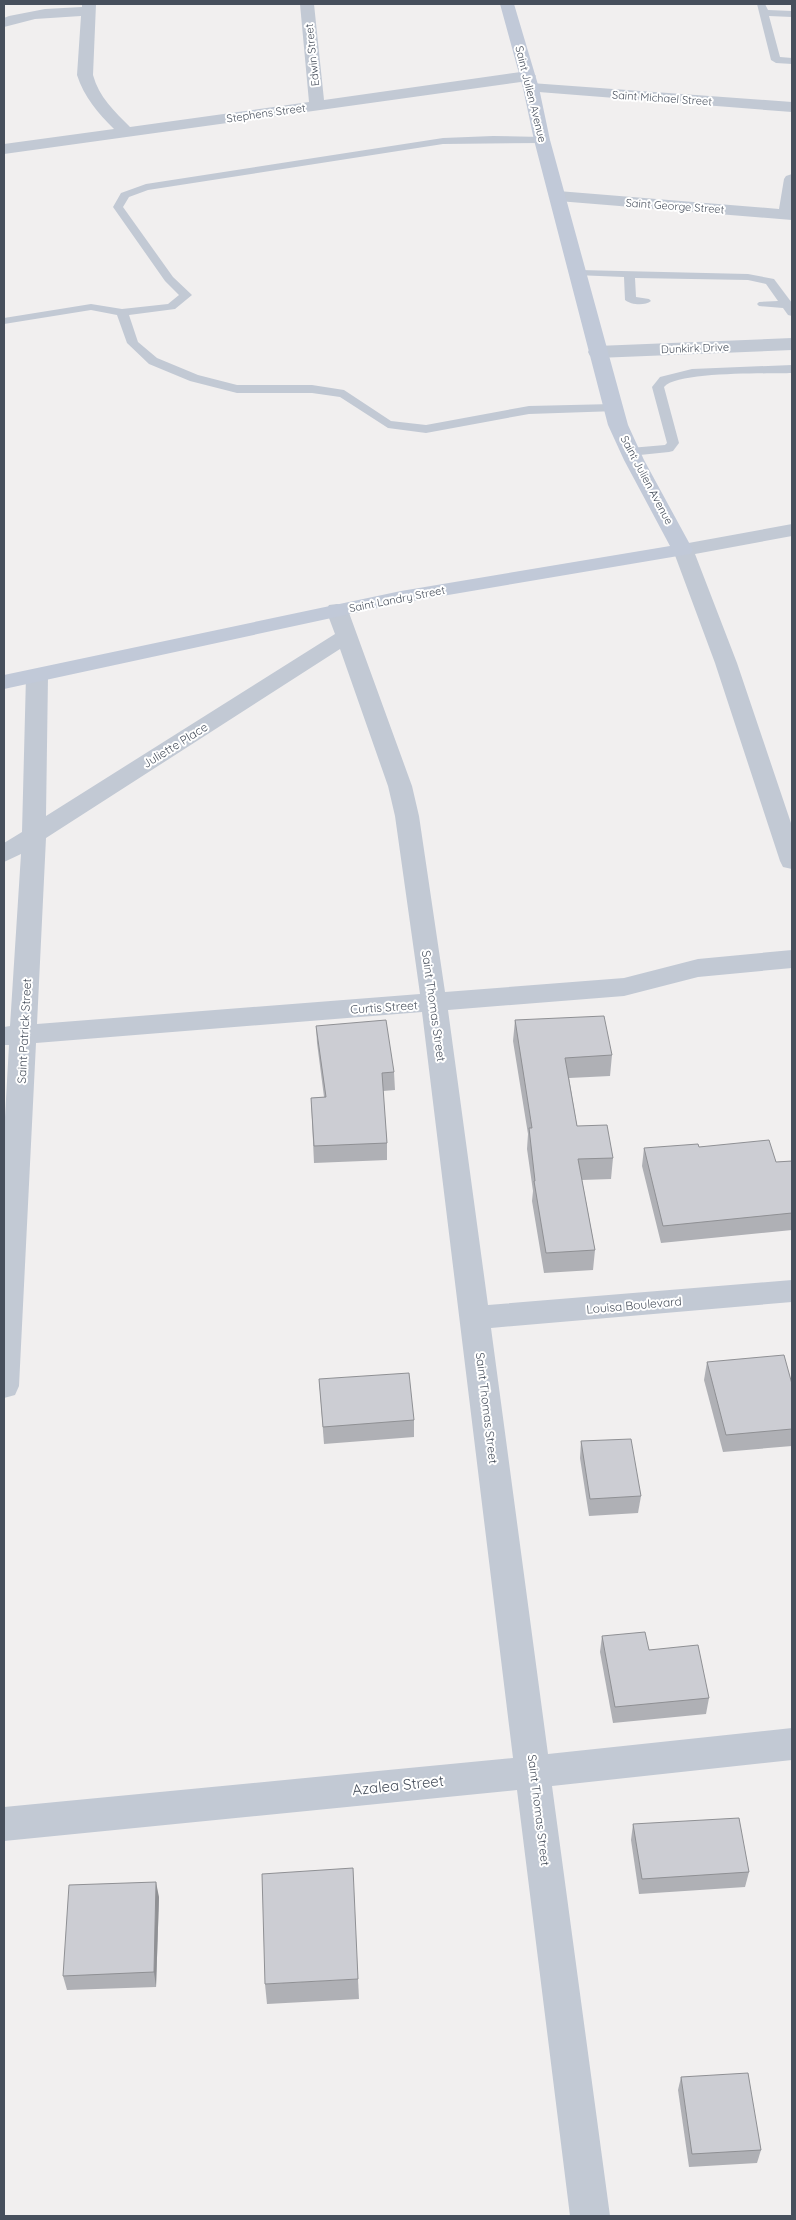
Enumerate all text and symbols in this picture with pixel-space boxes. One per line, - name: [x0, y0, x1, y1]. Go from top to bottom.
- street label: Edwin Street: [302, 23, 322, 87]
- street label: Saint Julien Avenue: [512, 44, 550, 144]
- street label: Saint Michael Street: [612, 88, 713, 108]
- street label: Stephens Street: [226, 100, 307, 125]
- street label: Saint George Street: [625, 196, 725, 216]
- street label: Dunkirk Drive: [661, 340, 729, 356]
- street label: Saint Julien Avenue: [618, 433, 676, 527]
- street label: Saint Landry Street: [348, 583, 446, 615]
- street label: Juliette Place: [140, 719, 211, 771]
- street label: Saint Thomas Street: [419, 949, 449, 1063]
- street label: Saint Patrick Street: [14, 978, 34, 1084]
- street label: Curtis Street: [350, 997, 418, 1017]
- street label: Louisa Boulevard: [586, 1293, 682, 1317]
- street label: Saint Thomas Street: [473, 1351, 501, 1465]
- street label: Saint Thomas Street: [525, 1753, 553, 1867]
- street label: Azalea Street: [351, 1771, 445, 1799]

